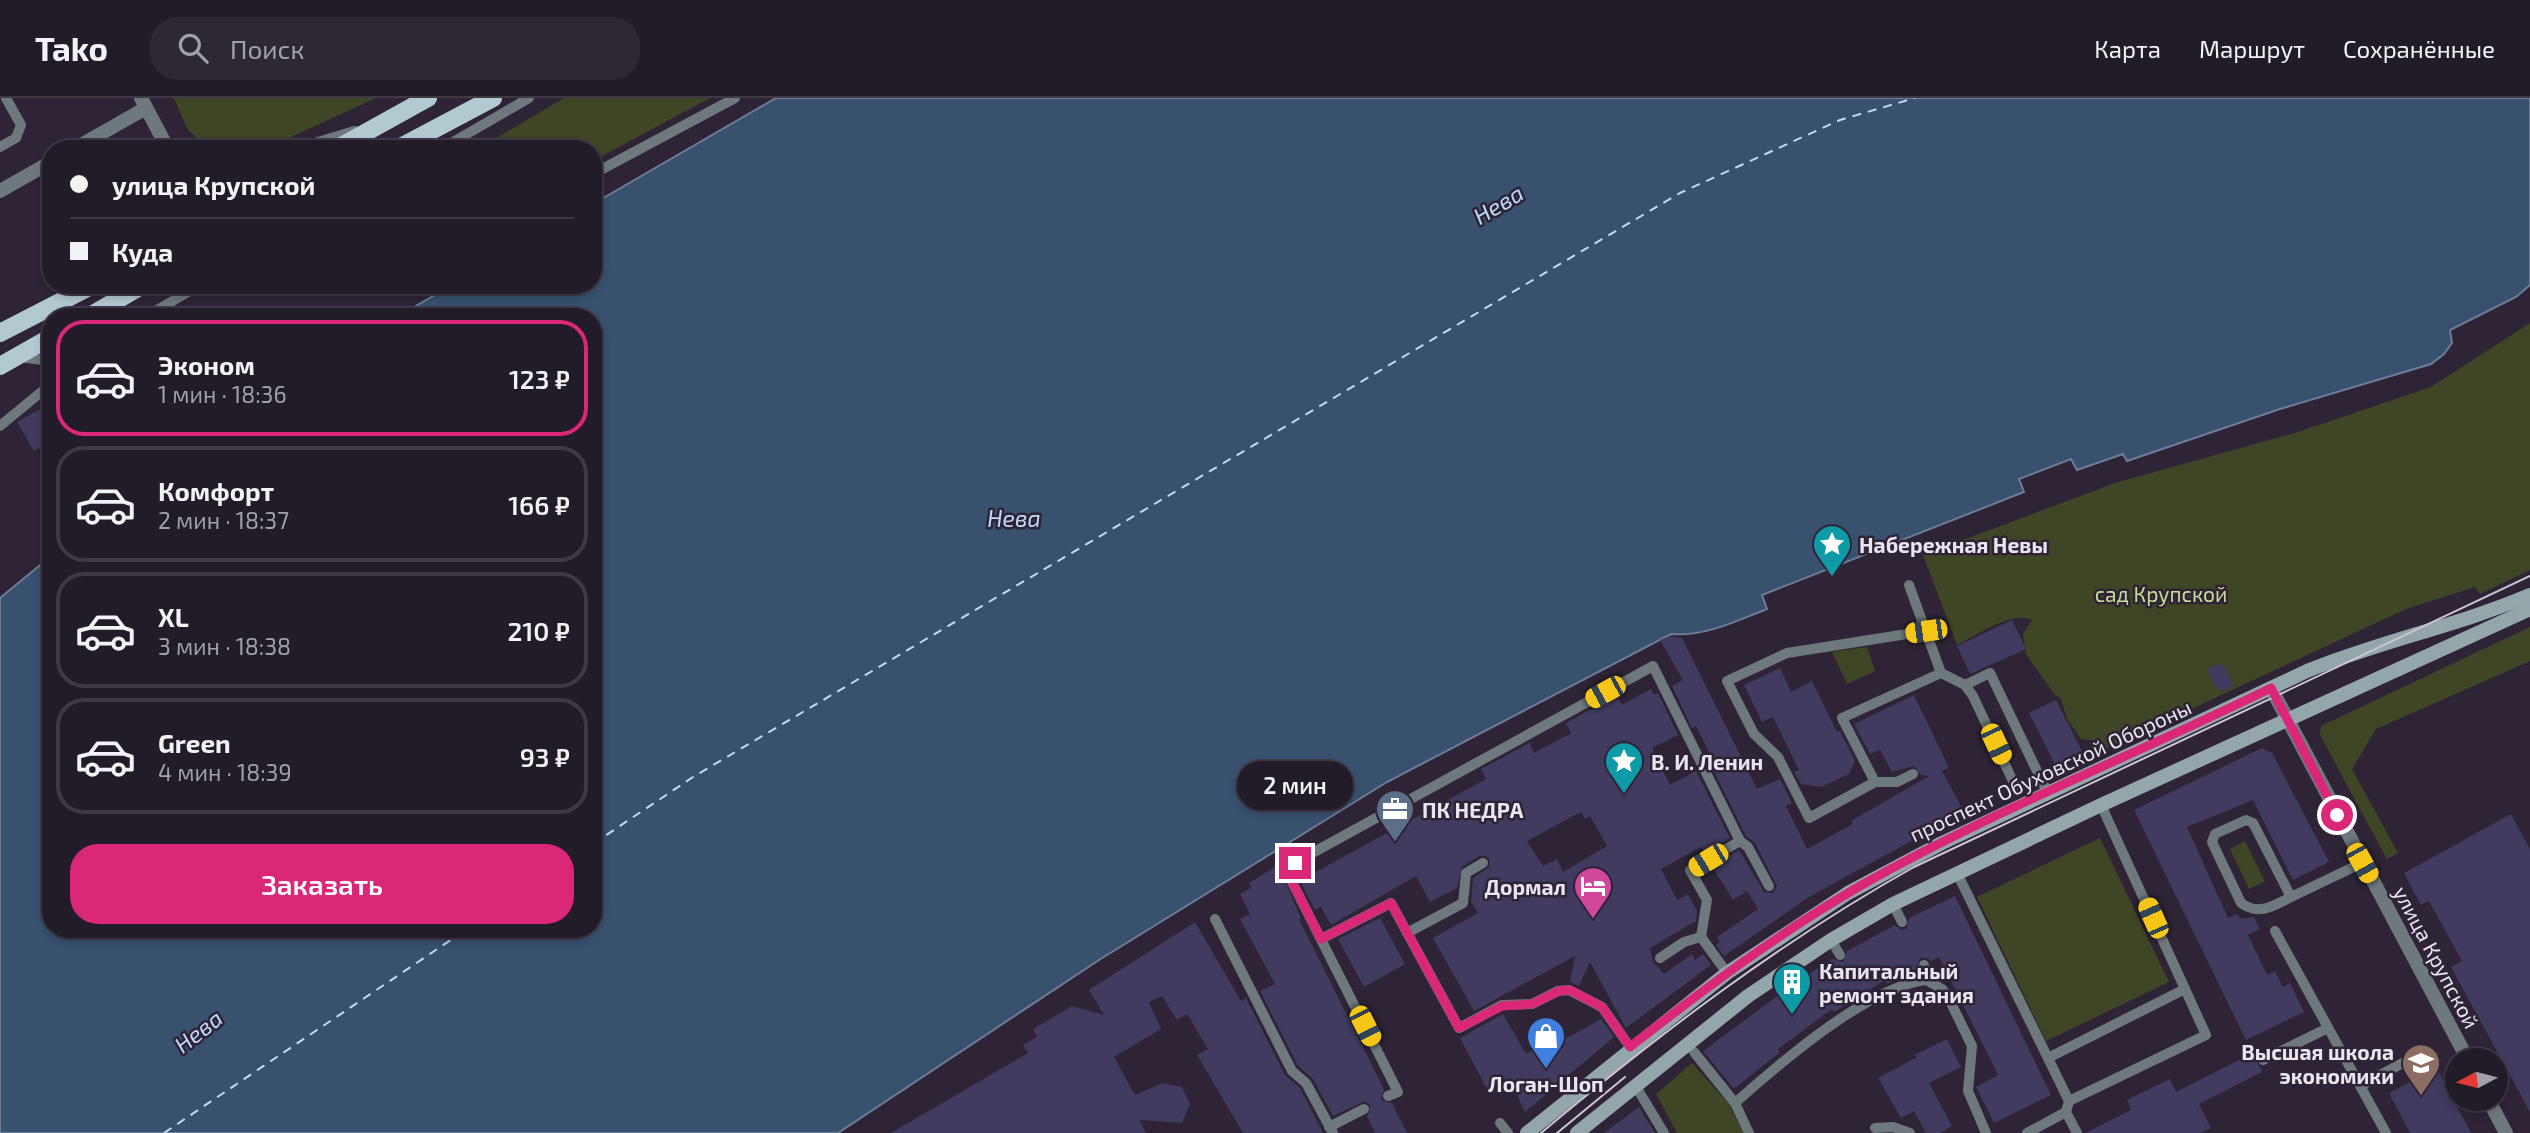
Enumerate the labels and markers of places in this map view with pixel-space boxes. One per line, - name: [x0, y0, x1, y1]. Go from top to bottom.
- place icon: Набережная Невы: [1811, 523, 1853, 578]
- place label: Набережная Невы: [1859, 532, 2048, 557]
- place icon: В. И. Ленин: [1603, 740, 1645, 795]
- place label: В. И. Ленин: [1651, 749, 1763, 774]
- office icon: ПК НЕДРА: [1374, 788, 1416, 843]
- place label: ПК НЕДРА: [1422, 797, 1524, 822]
- hotel icon: Дормал: [1572, 865, 1614, 920]
- place label: Дормал: [1484, 874, 1566, 899]
- place label: Капитальный ремонт здания: [1819, 958, 1974, 1007]
- building icon: Капитальный ремонт здания: [1771, 961, 1813, 1016]
- shop icon: Логан-Шоп: [1525, 1015, 1567, 1070]
- place label: Высшая школа экономики: [2241, 1039, 2394, 1088]
- school or university icon: Высшая школа экономики: [2400, 1042, 2442, 1097]
- place label: Логан-Шоп: [1488, 1071, 1604, 1096]

